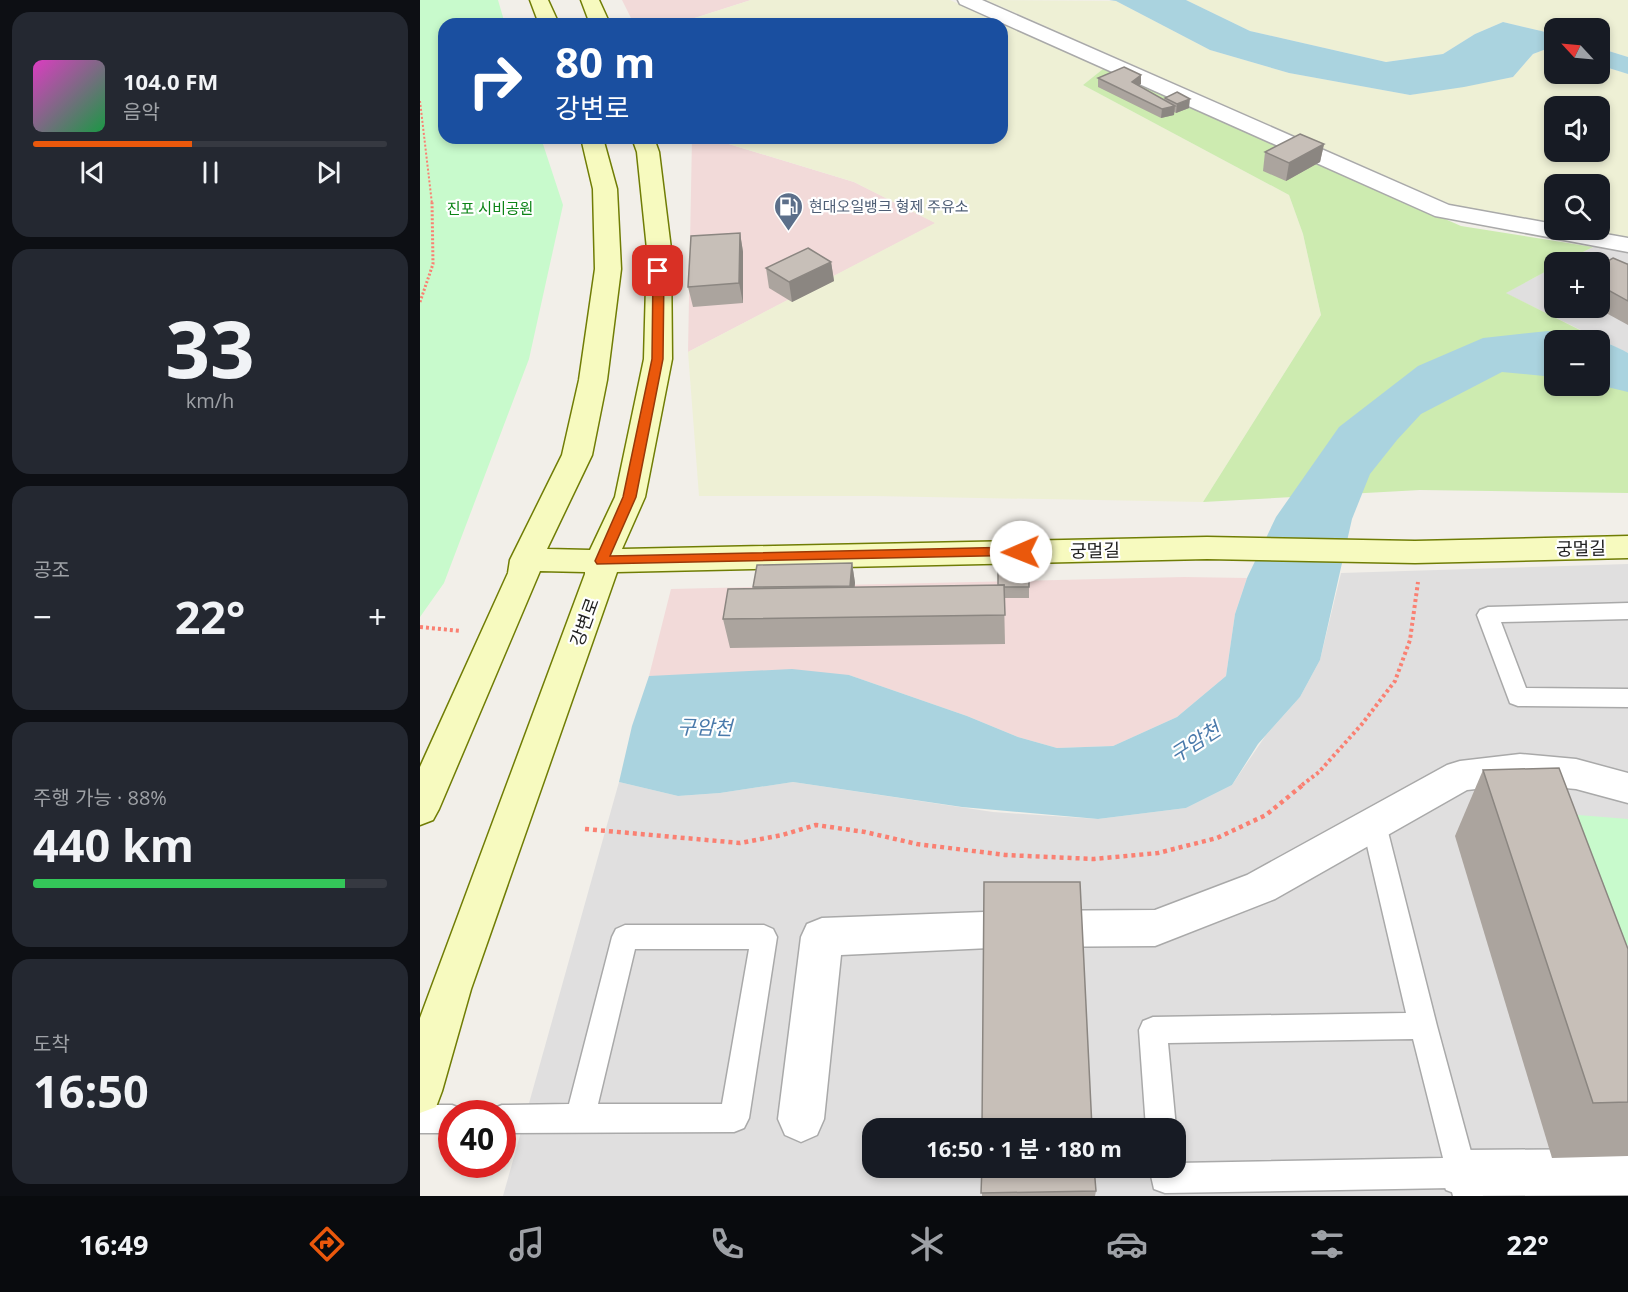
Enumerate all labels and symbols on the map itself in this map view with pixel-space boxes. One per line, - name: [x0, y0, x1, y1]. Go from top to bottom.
- north arrow: [1544, 18, 1610, 84]
- fuel station icon: 현대오일뱅크 형제 주유소: [772, 190, 804, 232]
- place label: 현대오일뱅크 형제 주유소: [809, 196, 969, 216]
- park label: 진포 시비공원: [447, 198, 533, 218]
- pin: [632, 245, 683, 296]
- position arrow: [989, 520, 1053, 584]
- street label: 궁멀길: [1556, 536, 1606, 560]
- street label: 궁멀길: [1070, 538, 1120, 562]
- street label: 강변로: [564, 595, 604, 649]
- water label: 구암천: [677, 713, 735, 741]
- water label: 구암천: [1164, 714, 1228, 768]
- speed limit sign: 40: [438, 1100, 516, 1178]

